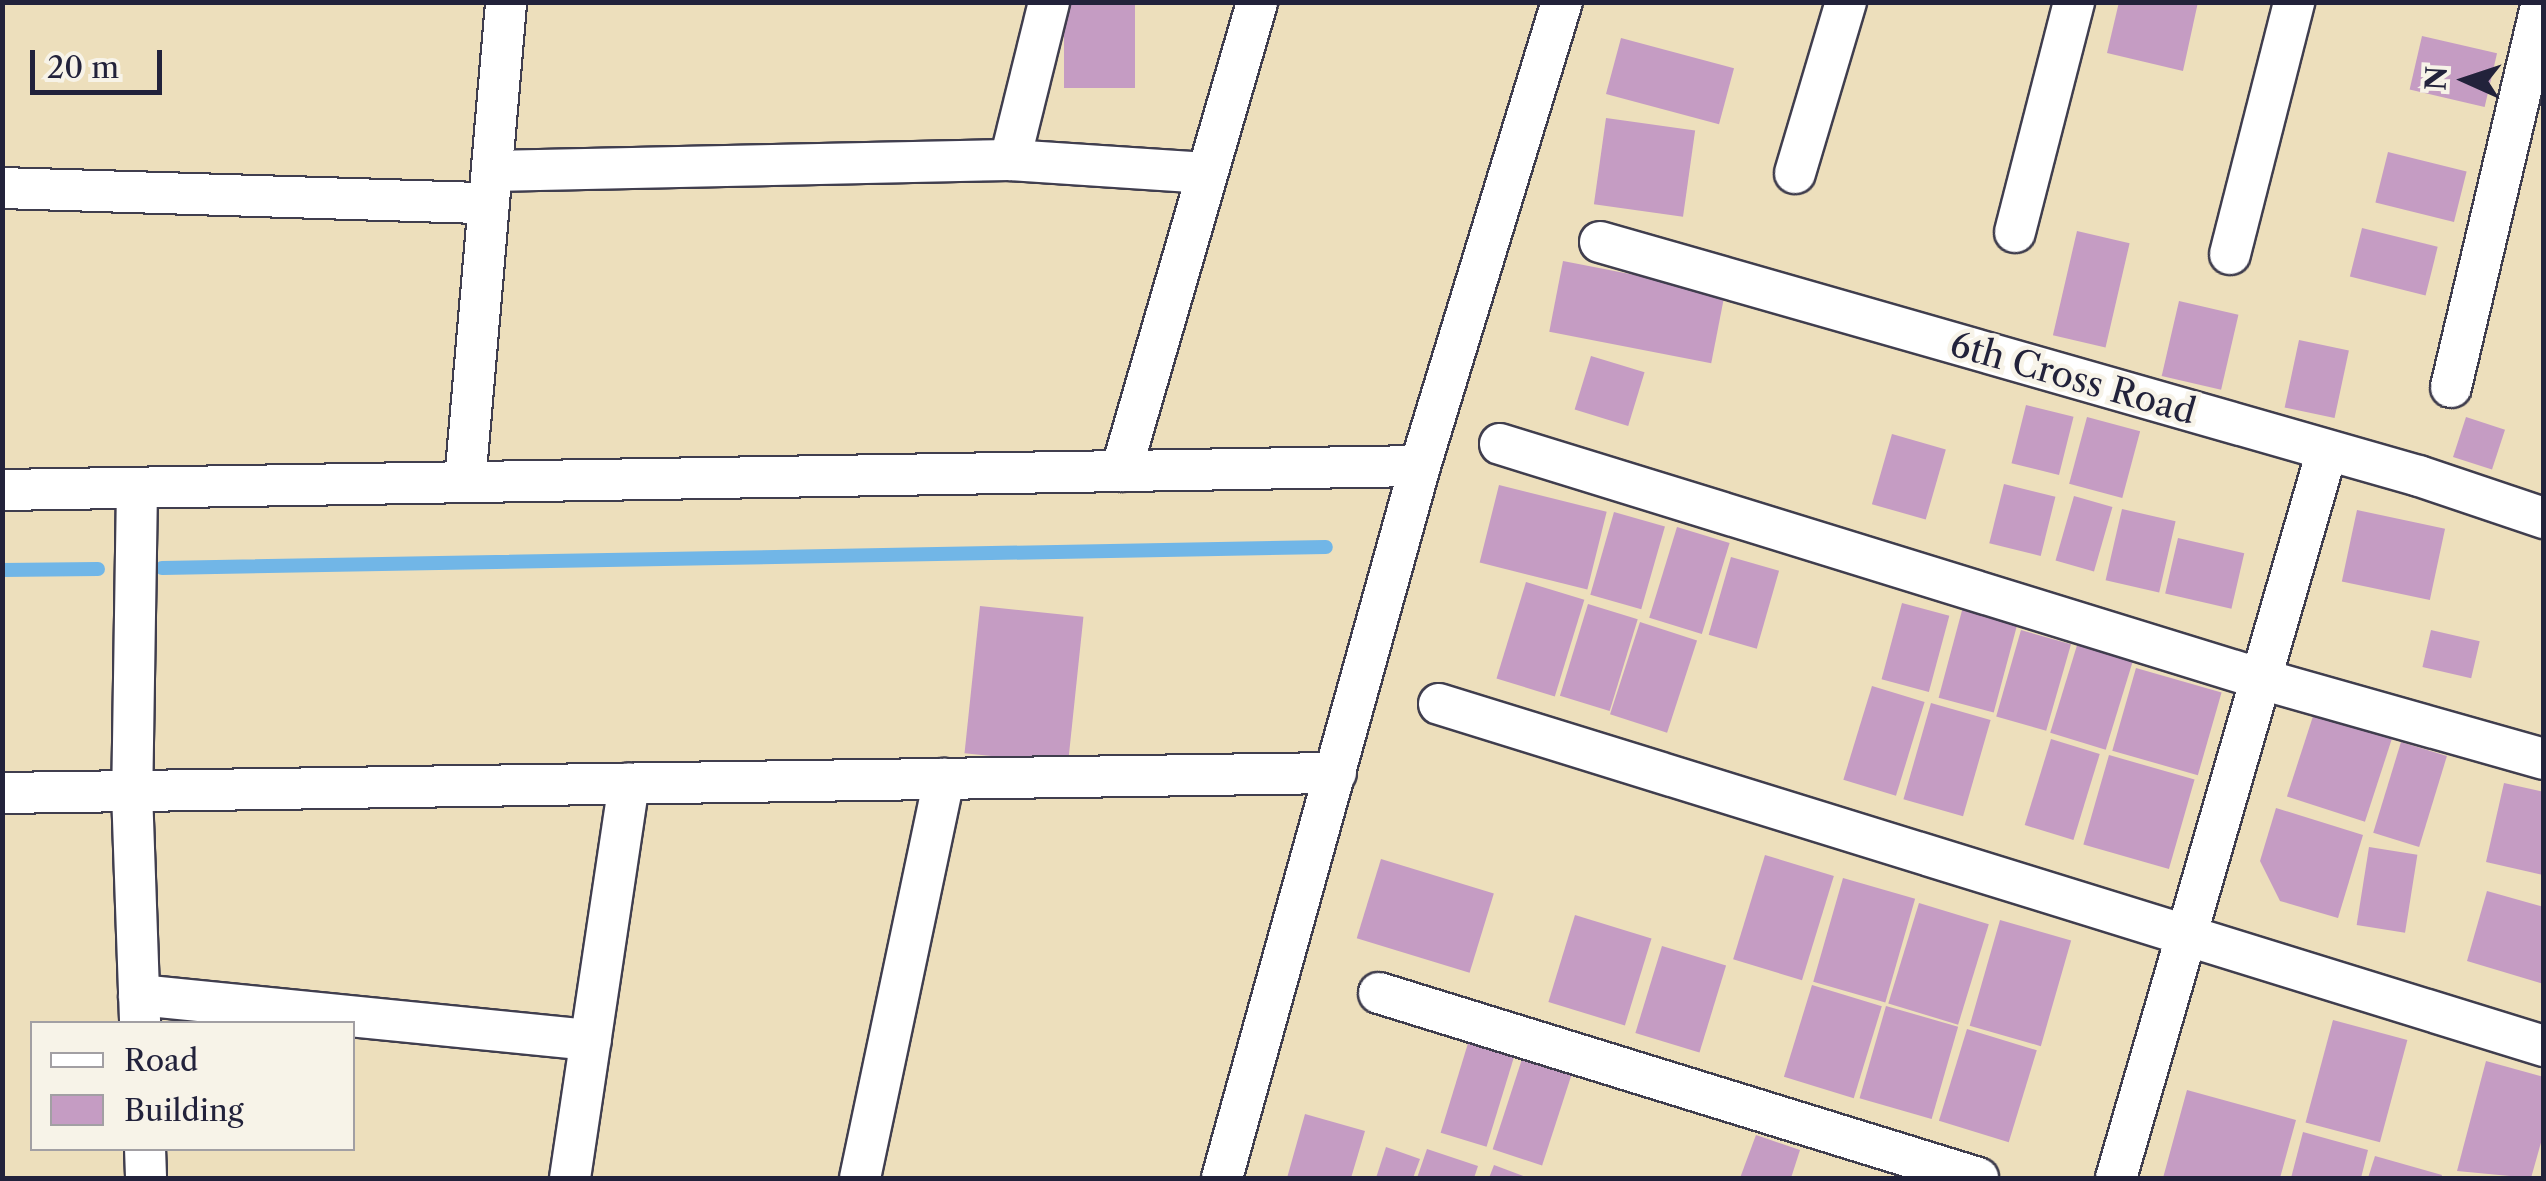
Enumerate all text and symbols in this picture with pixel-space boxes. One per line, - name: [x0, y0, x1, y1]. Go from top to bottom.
- scale bar: [35, 30, 168, 92]
- north arrow: [2416, 30, 2516, 130]
- text: 20 m: [47, 49, 119, 86]
- text: N: [2418, 65, 2454, 91]
- street label: 6th Cross Road: [1946, 323, 2200, 433]
- legend: [30, 1021, 355, 1151]
- text: Road: [124, 1042, 198, 1079]
- text: Building: [124, 1092, 244, 1129]

